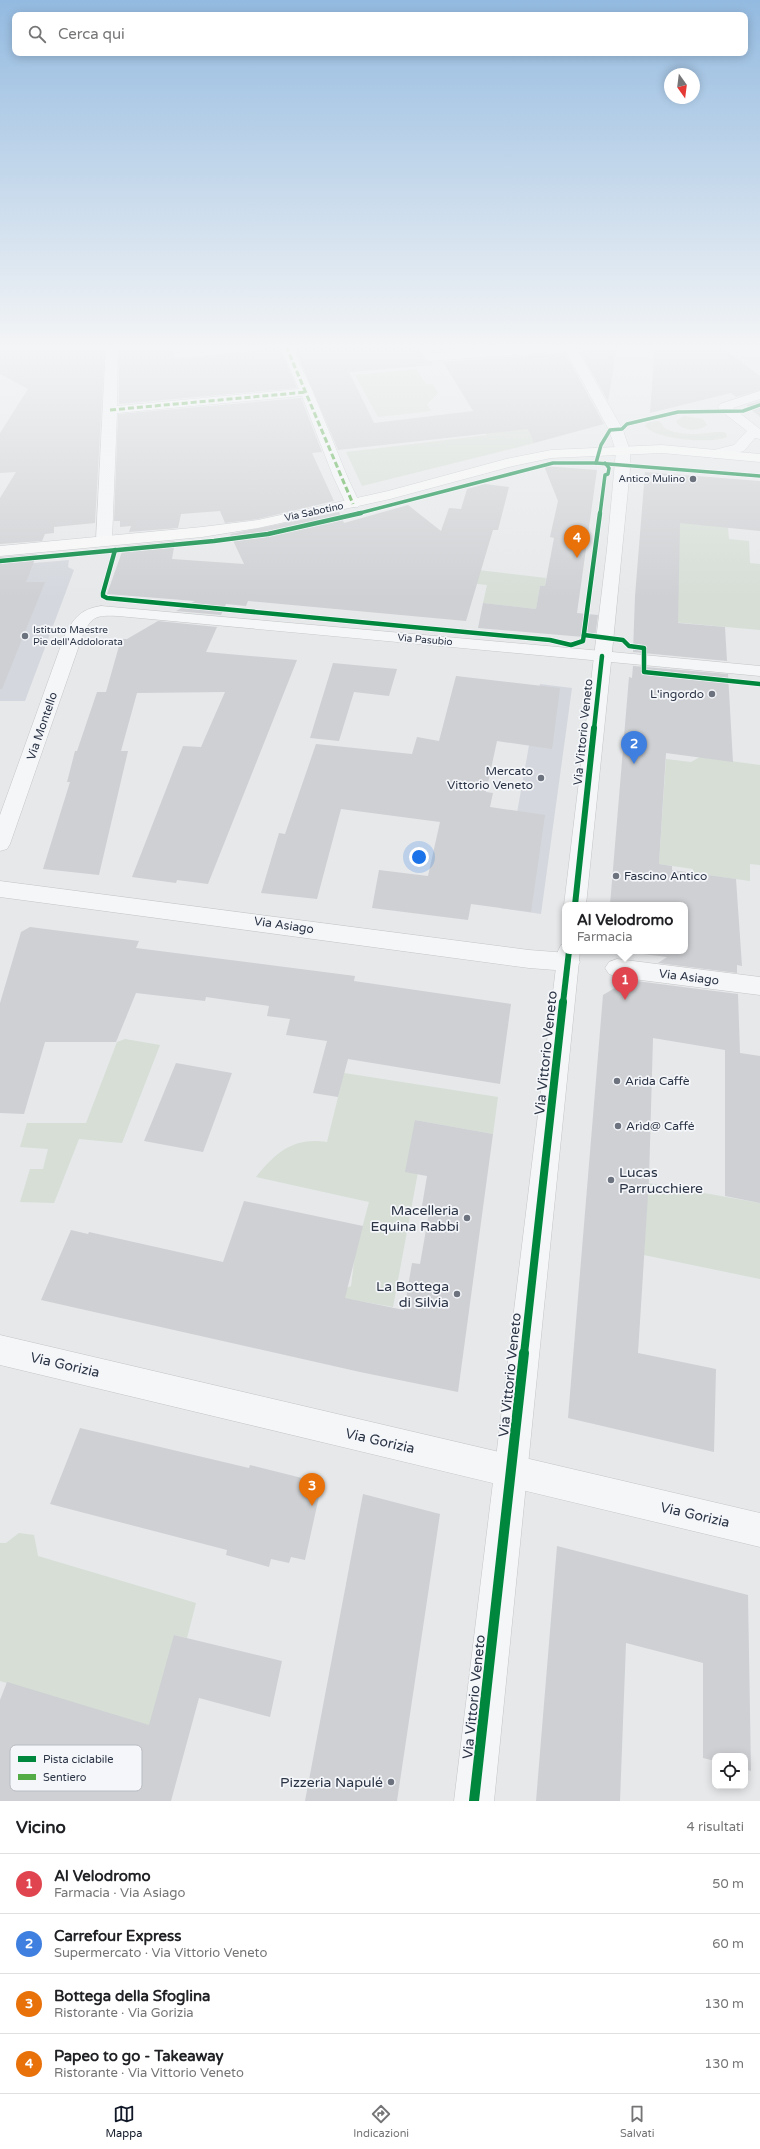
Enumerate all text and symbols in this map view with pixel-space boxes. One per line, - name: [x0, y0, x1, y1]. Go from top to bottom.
- search box: [12, 12, 748, 56]
- icon: search: [26, 23, 48, 45]
- text: Cerca qui: [58, 25, 125, 43]
- north arrow: [664, 68, 700, 104]
- place label: Antico Mulino: [619, 473, 685, 485]
- marker: Antico Mulino: [688, 474, 698, 484]
- street label: Via Sabotino: [283, 500, 345, 524]
- pin: 4: [564, 525, 590, 558]
- place label: Istituto Maestre Pie dell'Addolorata: [33, 624, 123, 648]
- marker: Istituto Maestre Pie dell'Addolorata: [20, 631, 30, 641]
- street label: Via Pasubio: [397, 632, 453, 648]
- street label: Via Vittorio Veneto: [570, 678, 596, 786]
- place label: L'ingordo: [650, 687, 704, 701]
- marker: L'ingordo: [707, 689, 717, 699]
- street label: Via Montello: [24, 690, 60, 762]
- pin: 2: [621, 731, 647, 764]
- place label: Mercato Vittorio Veneto: [447, 764, 533, 792]
- marker: Mercato Vittorio Veneto: [536, 773, 546, 783]
- your location: [409, 847, 429, 867]
- place label: Fascino Antico: [624, 869, 707, 883]
- marker: Fascino Antico: [611, 871, 621, 881]
- popup: [562, 902, 688, 954]
- text: Al Velodromo: [577, 911, 673, 929]
- street label: Via Asiago: [253, 914, 315, 936]
- text: Farmacia: [577, 929, 633, 945]
- street label: Via Asiago: [658, 966, 720, 988]
- pin: 1: [612, 967, 638, 1000]
- street label: Via Vittorio Veneto: [531, 990, 561, 1116]
- place label: Arida Caffè: [625, 1074, 690, 1088]
- marker: Arida Caffè: [612, 1076, 622, 1086]
- place label: Arìd@ Caffé: [626, 1119, 695, 1133]
- marker: Arìd@ Caffé: [613, 1121, 623, 1131]
- place label: Lucas Parrucchiere: [619, 1164, 703, 1197]
- marker: Lucas Parrucchiere: [606, 1175, 616, 1185]
- place label: Macelleria Equina Rabbi: [370, 1202, 459, 1235]
- marker: Macelleria Equina Rabbi: [462, 1213, 472, 1223]
- place label: La Bottega di Silvia: [376, 1278, 449, 1311]
- marker: La Bottega di Silvia: [452, 1289, 462, 1299]
- street label: Via Vittorio Veneto: [495, 1312, 525, 1438]
- street label: Via Gorizia: [29, 1349, 101, 1381]
- street label: Via Gorizia: [344, 1425, 416, 1457]
- pin: 3: [299, 1473, 325, 1506]
- street label: Via Gorizia: [659, 1499, 731, 1531]
- street label: Via Vittorio Veneto: [459, 1634, 489, 1760]
- legend: [10, 1745, 142, 1791]
- text: Pista ciclabile: [43, 1753, 114, 1766]
- map controls: [712, 1753, 748, 1789]
- button: locate: [712, 1753, 748, 1789]
- text: Sentiero: [43, 1771, 87, 1784]
- place label: Pizzeria Napulé: [280, 1774, 383, 1791]
- marker: Pizzeria Napulé: [386, 1777, 396, 1787]
- text: Vicino: [16, 1817, 66, 1838]
- text: 4 risultati: [687, 1819, 744, 1835]
- text: Al Velodromo: [54, 1867, 151, 1885]
- text: 1: [25, 1876, 33, 1892]
- text: 50 m: [712, 1876, 744, 1892]
- text: Farmacia · Via Asiago: [54, 1885, 185, 1901]
- text: Carrefour Express: [54, 1927, 181, 1945]
- text: 2: [25, 1936, 33, 1952]
- text: 60 m: [712, 1936, 744, 1952]
- text: Supermercato · Via Vittorio Veneto: [54, 1945, 267, 1961]
- text: Bottega della Sfoglina: [54, 1987, 211, 2005]
- text: 3: [25, 1996, 33, 2012]
- text: 130 m: [704, 1996, 744, 2012]
- text: Ristorante · Via Gorizia: [54, 2005, 194, 2021]
- text: Papeo to go - Takeaway: [54, 2047, 224, 2065]
- text: 4: [25, 2056, 33, 2072]
- text: 130 m: [704, 2056, 744, 2072]
- text: Ristorante · Via Vittorio Veneto: [54, 2065, 244, 2081]
- tab: Mappa: [105, 2103, 142, 2140]
- tab: Indicazioni: [353, 2103, 409, 2140]
- tab: Salvati: [620, 2103, 655, 2140]

